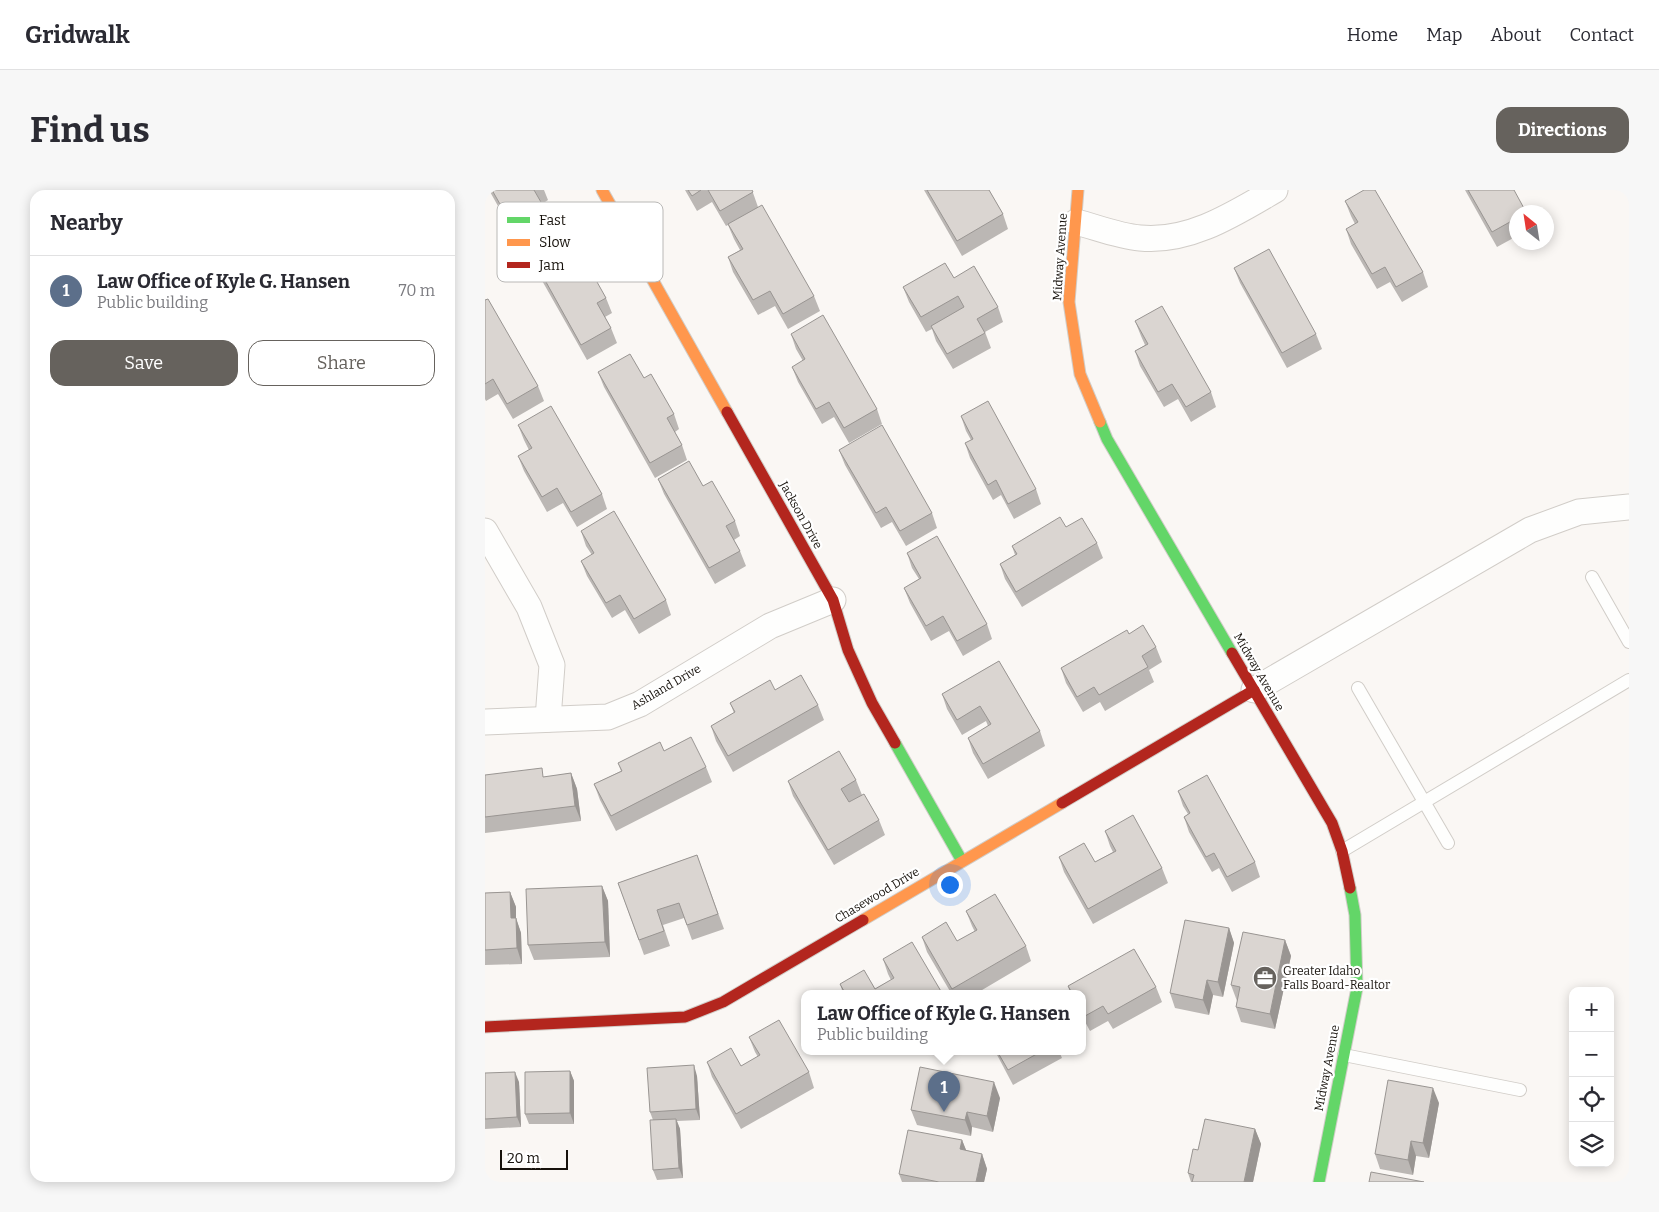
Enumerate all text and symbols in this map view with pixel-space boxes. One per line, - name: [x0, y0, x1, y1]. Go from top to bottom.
- text: Gridwalk: [25, 21, 130, 49]
- text: Home: [1347, 24, 1398, 46]
- text: Map: [1426, 24, 1462, 46]
- text: About: [1490, 24, 1541, 46]
- text: Contact: [1569, 24, 1634, 46]
- button: Directions: [1496, 107, 1629, 153]
- text: Find us: [30, 109, 150, 151]
- legend: [497, 202, 663, 282]
- north arrow: [1509, 205, 1554, 250]
- text: Nearby: [50, 210, 123, 236]
- text: Fast: [539, 212, 566, 229]
- street label: Midway Avenue: [1050, 213, 1070, 301]
- text: Slow: [539, 234, 571, 251]
- text: Jam: [538, 257, 565, 274]
- text: Law Office of Kyle G. Hansen: [97, 270, 350, 293]
- text: 1: [63, 281, 69, 300]
- text: 70 m: [399, 281, 435, 300]
- text: Public building: [97, 293, 208, 312]
- button: Save: [50, 340, 238, 386]
- button: Share: [248, 340, 435, 386]
- street label: Jackson Drive: [776, 478, 825, 551]
- street label: Midway Avenue: [1231, 631, 1287, 713]
- street label: Ashland Drive: [629, 661, 703, 713]
- street label: Chasewood Drive: [832, 864, 922, 926]
- your location: [937, 872, 963, 898]
- place label: Greater Idaho Falls Board-Realtor: [1283, 964, 1391, 992]
- office icon: Greater Idaho Falls Board-Realtor: [1252, 965, 1278, 991]
- map controls: [1569, 987, 1614, 1167]
- button: +: [1569, 987, 1614, 1032]
- popup: [801, 990, 1086, 1055]
- text: Law Office of Kyle G. Hansen: [817, 1002, 1070, 1025]
- street label: Midway Avenue: [1312, 1024, 1342, 1112]
- text: Public building: [817, 1025, 928, 1044]
- button: −: [1569, 1032, 1614, 1077]
- pin: 1: [928, 1071, 960, 1112]
- button: locate: [1569, 1077, 1614, 1122]
- button: layers: [1569, 1122, 1614, 1167]
- scale bar: [500, 1147, 567, 1170]
- text: 20 m: [507, 1150, 540, 1167]

